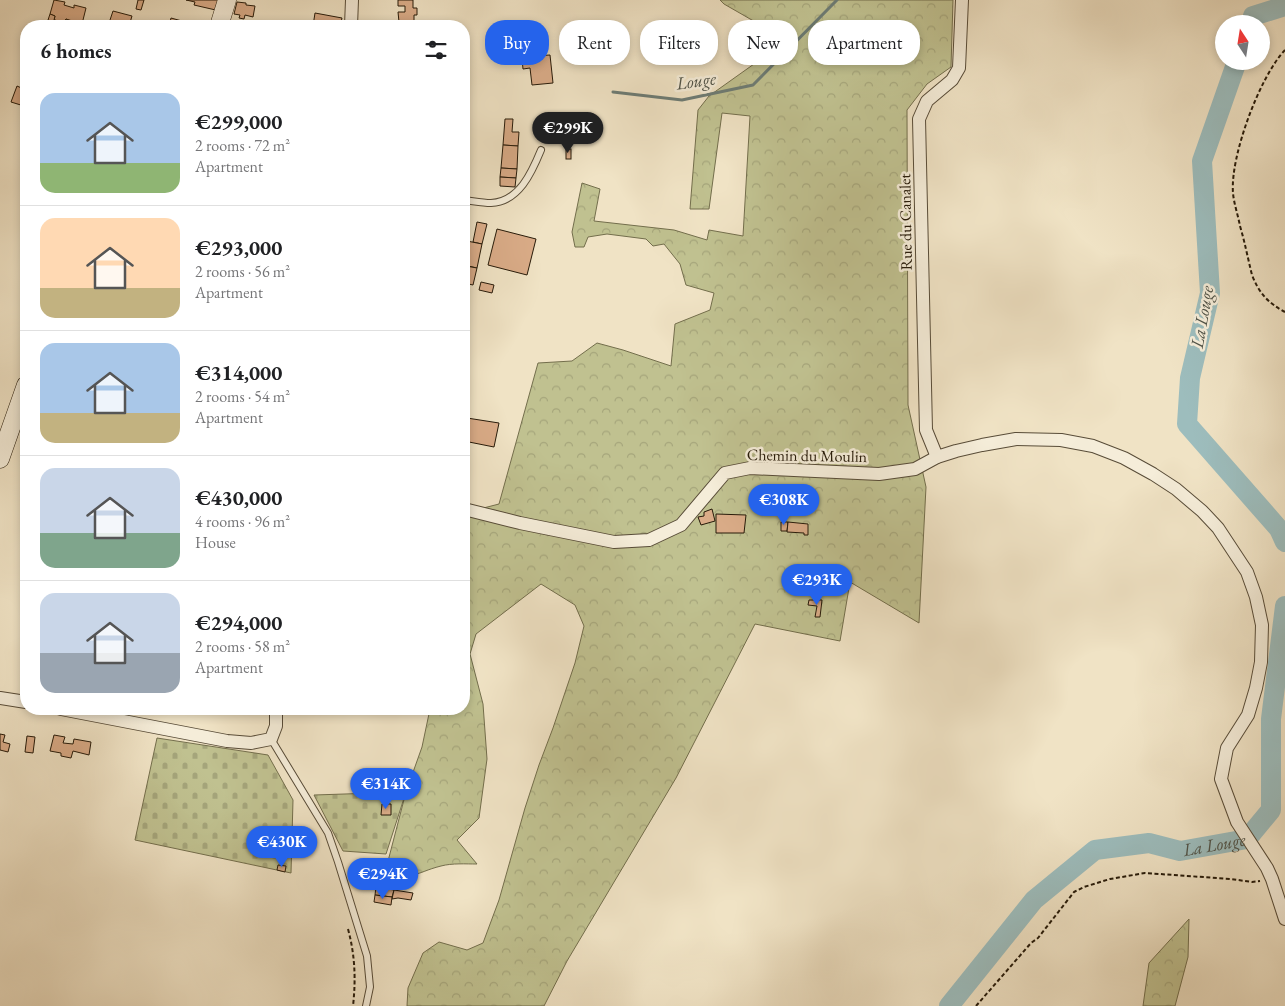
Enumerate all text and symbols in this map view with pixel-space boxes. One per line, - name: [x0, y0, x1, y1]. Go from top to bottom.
- north arrow: [1215, 15, 1270, 70]
- map controls: [1215, 15, 1270, 70]
- chip: Buy: [485, 20, 549, 65]
- chip: Rent: [559, 20, 630, 65]
- chip: Filters: [640, 20, 718, 65]
- chip: New: [728, 20, 798, 65]
- chip: Apartment: [808, 20, 920, 65]
- icon: filters: [422, 36, 450, 64]
- text: 6 homes: [40, 37, 112, 64]
- water label: Louge: [673, 66, 718, 96]
- text: €299,000: [195, 108, 282, 135]
- pin: €299K: [533, 112, 603, 154]
- icon: home: [80, 113, 140, 173]
- text: €299K: [543, 117, 593, 138]
- text: 2 rooms · 72 m²: [195, 135, 290, 156]
- text: Apartment: [195, 156, 263, 177]
- street label: Rue du Canalet: [894, 173, 917, 271]
- text: €293,000: [195, 234, 282, 261]
- icon: home: [80, 238, 140, 298]
- text: 2 rooms · 56 m²: [195, 261, 290, 282]
- text: Apartment: [195, 282, 263, 303]
- water label: La Louge: [1185, 283, 1219, 351]
- text: €314,000: [195, 359, 282, 386]
- icon: home: [80, 363, 140, 423]
- text: 2 rooms · 54 m²: [195, 386, 290, 407]
- text: Apartment: [195, 407, 263, 428]
- street label: Chemin du Moulin: [747, 444, 868, 467]
- text: €430,000: [195, 484, 282, 511]
- pin: €308K: [749, 484, 819, 526]
- icon: home: [80, 488, 140, 548]
- text: €308K: [759, 489, 809, 510]
- text: 4 rooms · 96 m²: [195, 511, 290, 532]
- text: House: [195, 532, 236, 553]
- pin: €293K: [782, 564, 852, 606]
- text: €293K: [792, 569, 842, 590]
- text: €294,000: [195, 609, 282, 636]
- icon: home: [80, 613, 140, 673]
- text: 2 rooms · 58 m²: [195, 636, 290, 657]
- text: Apartment: [195, 657, 263, 678]
- pin: €314K: [351, 768, 421, 810]
- text: €314K: [361, 773, 411, 794]
- pin: €430K: [247, 826, 317, 868]
- water label: La Louge: [1180, 827, 1248, 861]
- text: €430K: [257, 831, 307, 852]
- pin: €294K: [348, 858, 418, 900]
- text: €294K: [358, 863, 408, 884]

